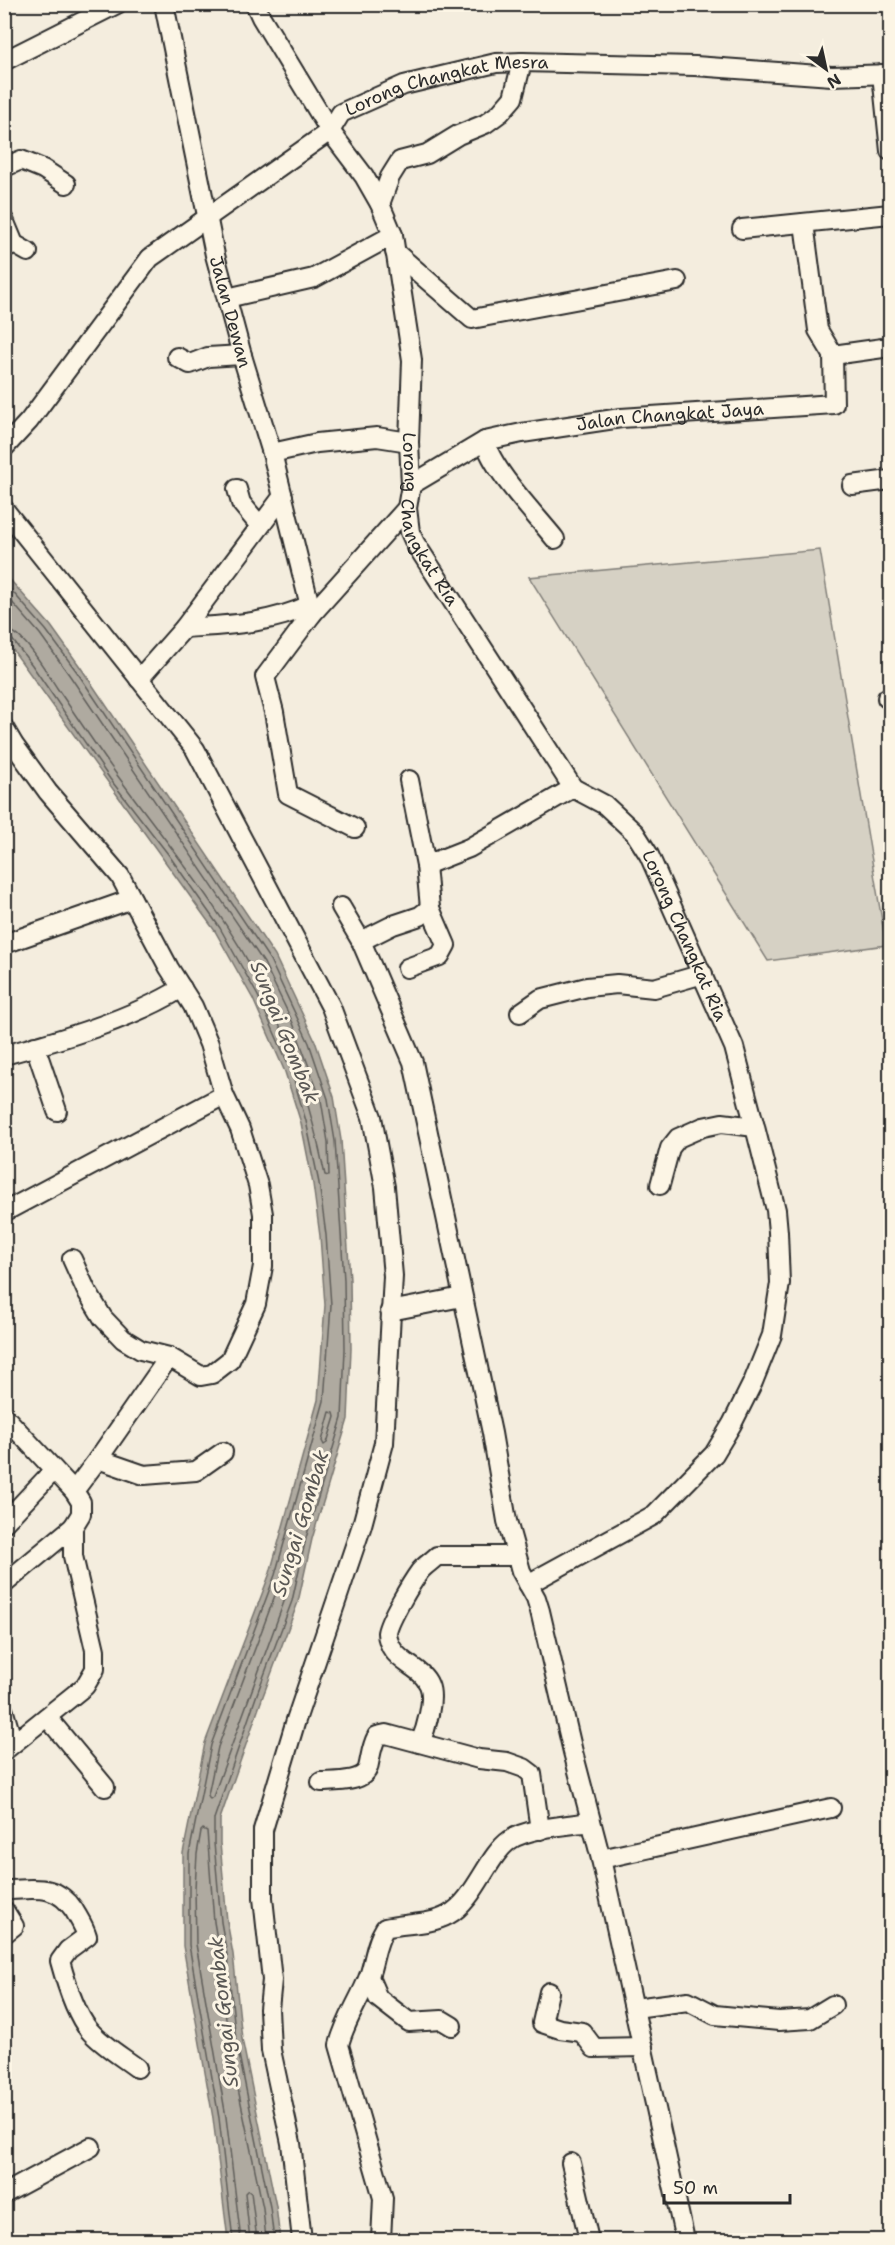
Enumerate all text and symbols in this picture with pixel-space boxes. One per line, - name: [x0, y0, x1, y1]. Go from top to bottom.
- north arrow: [796, 39, 856, 99]
- street label: Lorong Changkat Mesra: [341, 50, 549, 122]
- text: N: [823, 69, 845, 93]
- street label: Jalan Dewan: [204, 253, 257, 371]
- street label: Jalan Changkat Jaya: [575, 397, 765, 437]
- street label: Lorong Changkat Ria: [395, 432, 464, 610]
- street label: Lorong Changkat Ria: [636, 846, 733, 1025]
- water label: Sungai Gombak: [245, 957, 326, 1108]
- water label: Sungai Gombak: [265, 1446, 335, 1599]
- water label: Sungai Gombak: [202, 1935, 244, 2089]
- scale bar: [664, 2167, 790, 2205]
- text: 50 m: [673, 2176, 718, 2200]

